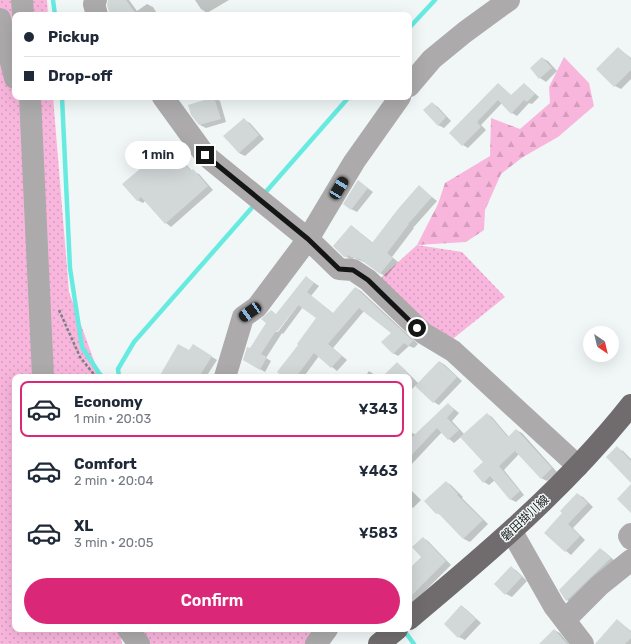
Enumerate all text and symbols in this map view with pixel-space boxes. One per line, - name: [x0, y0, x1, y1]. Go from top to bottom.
- text: Pickup: [48, 28, 99, 46]
- text: Drop-off: [48, 67, 112, 85]
- callout: 1 min: [125, 141, 191, 169]
- route end: [196, 146, 214, 164]
- text: 1 min: [142, 147, 174, 162]
- car: [328, 175, 350, 201]
- car: [237, 300, 263, 324]
- route start: [408, 319, 426, 337]
- north arrow: [583, 326, 619, 362]
- map controls: [583, 326, 619, 362]
- icon: car: [26, 391, 62, 427]
- text: Economy: [74, 393, 143, 411]
- text: ¥343: [359, 400, 398, 418]
- text: 1 min · 20:03: [74, 411, 151, 426]
- icon: car: [26, 453, 62, 489]
- text: Comfort: [74, 455, 137, 473]
- text: ¥463: [359, 462, 398, 480]
- text: 2 min · 20:04: [74, 473, 154, 488]
- street label: 磐田掛川線: [498, 492, 552, 544]
- icon: car: [26, 515, 62, 551]
- text: XL: [74, 517, 93, 535]
- text: ¥583: [359, 524, 398, 542]
- text: 3 min · 20:05: [74, 535, 153, 550]
- button: Confirm: [24, 578, 400, 624]

